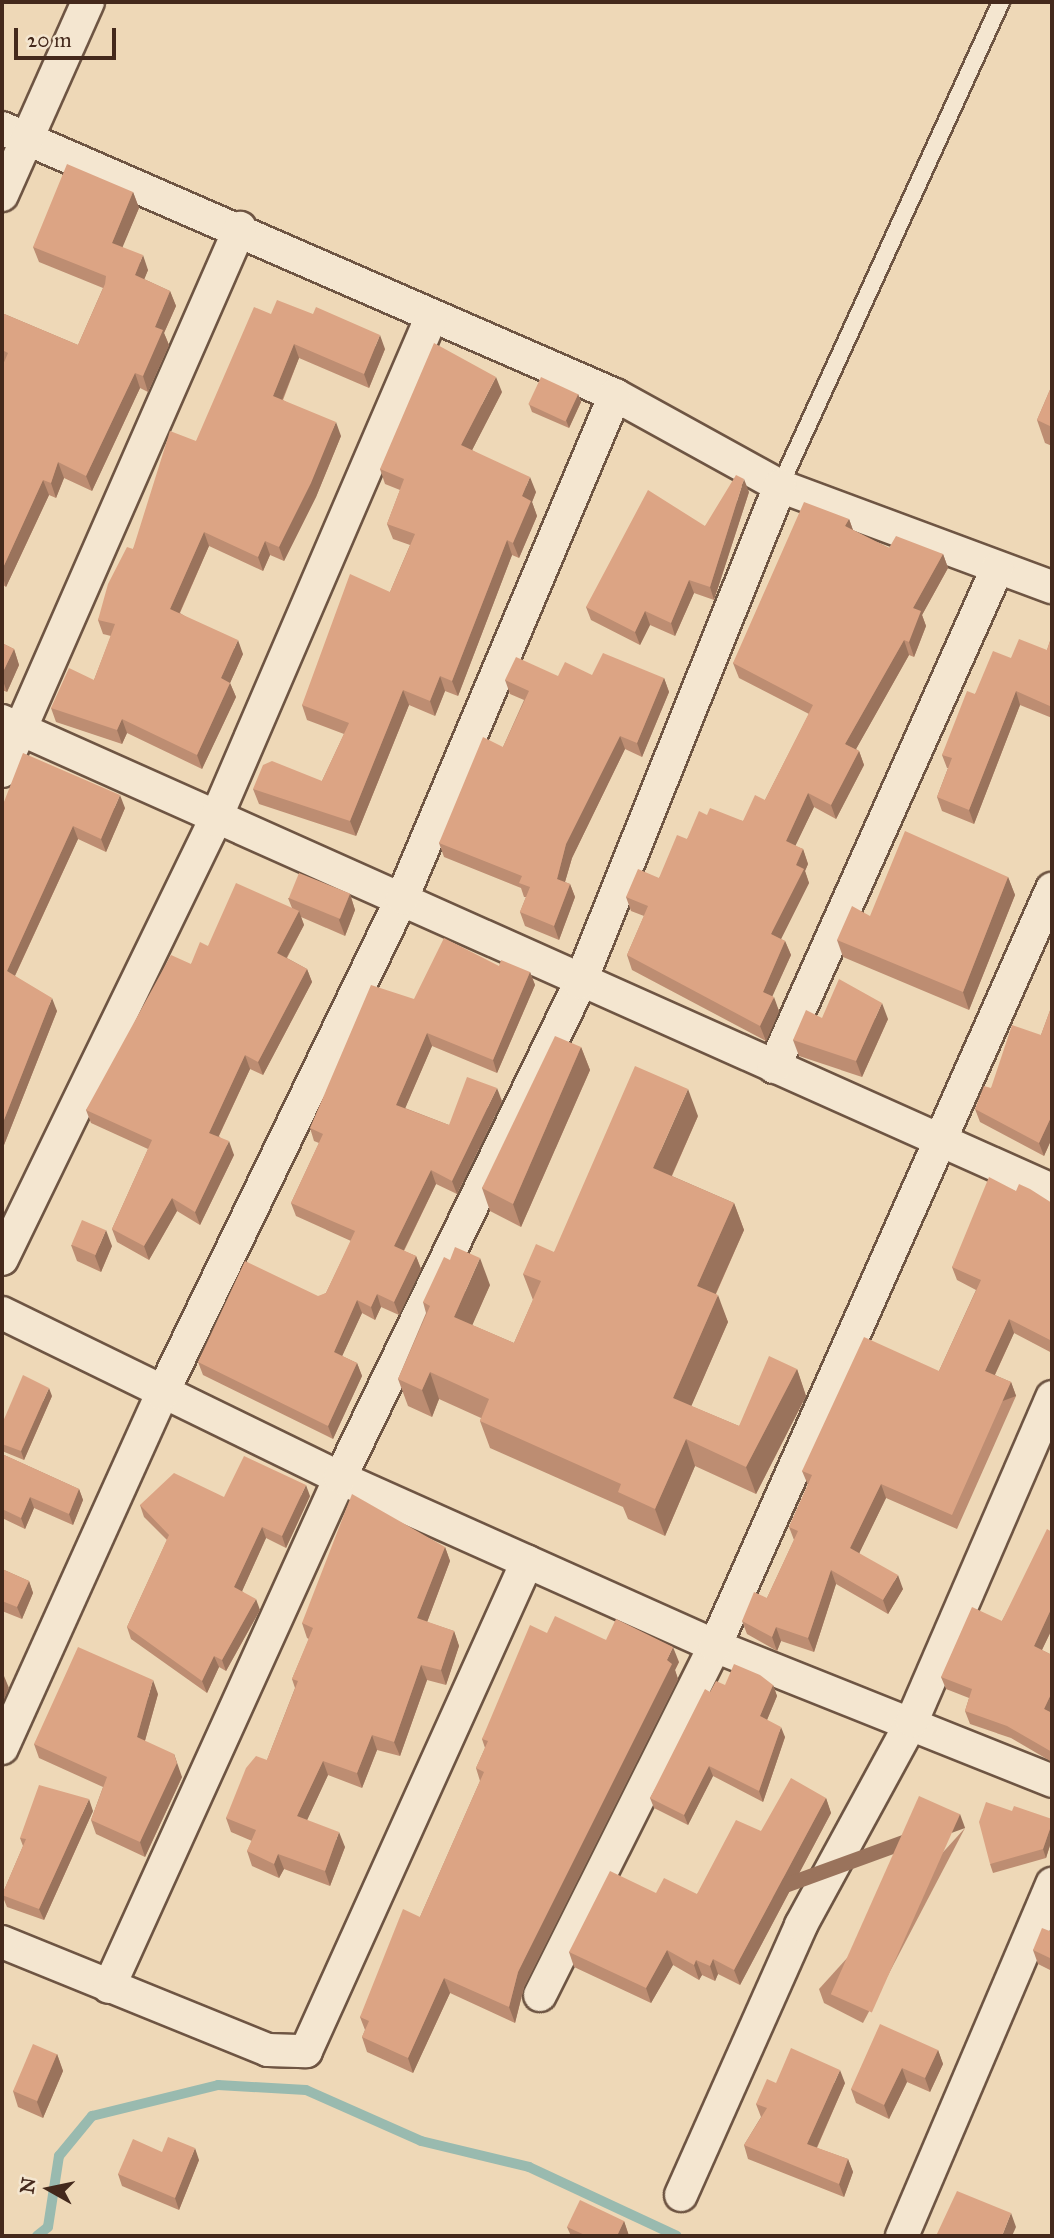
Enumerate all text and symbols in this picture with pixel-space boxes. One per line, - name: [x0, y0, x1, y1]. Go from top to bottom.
- scale bar: [18, 14, 119, 58]
- text: 20 m: [27, 27, 72, 53]
- north arrow: [14, 2154, 84, 2224]
- text: N: [15, 2176, 40, 2195]

